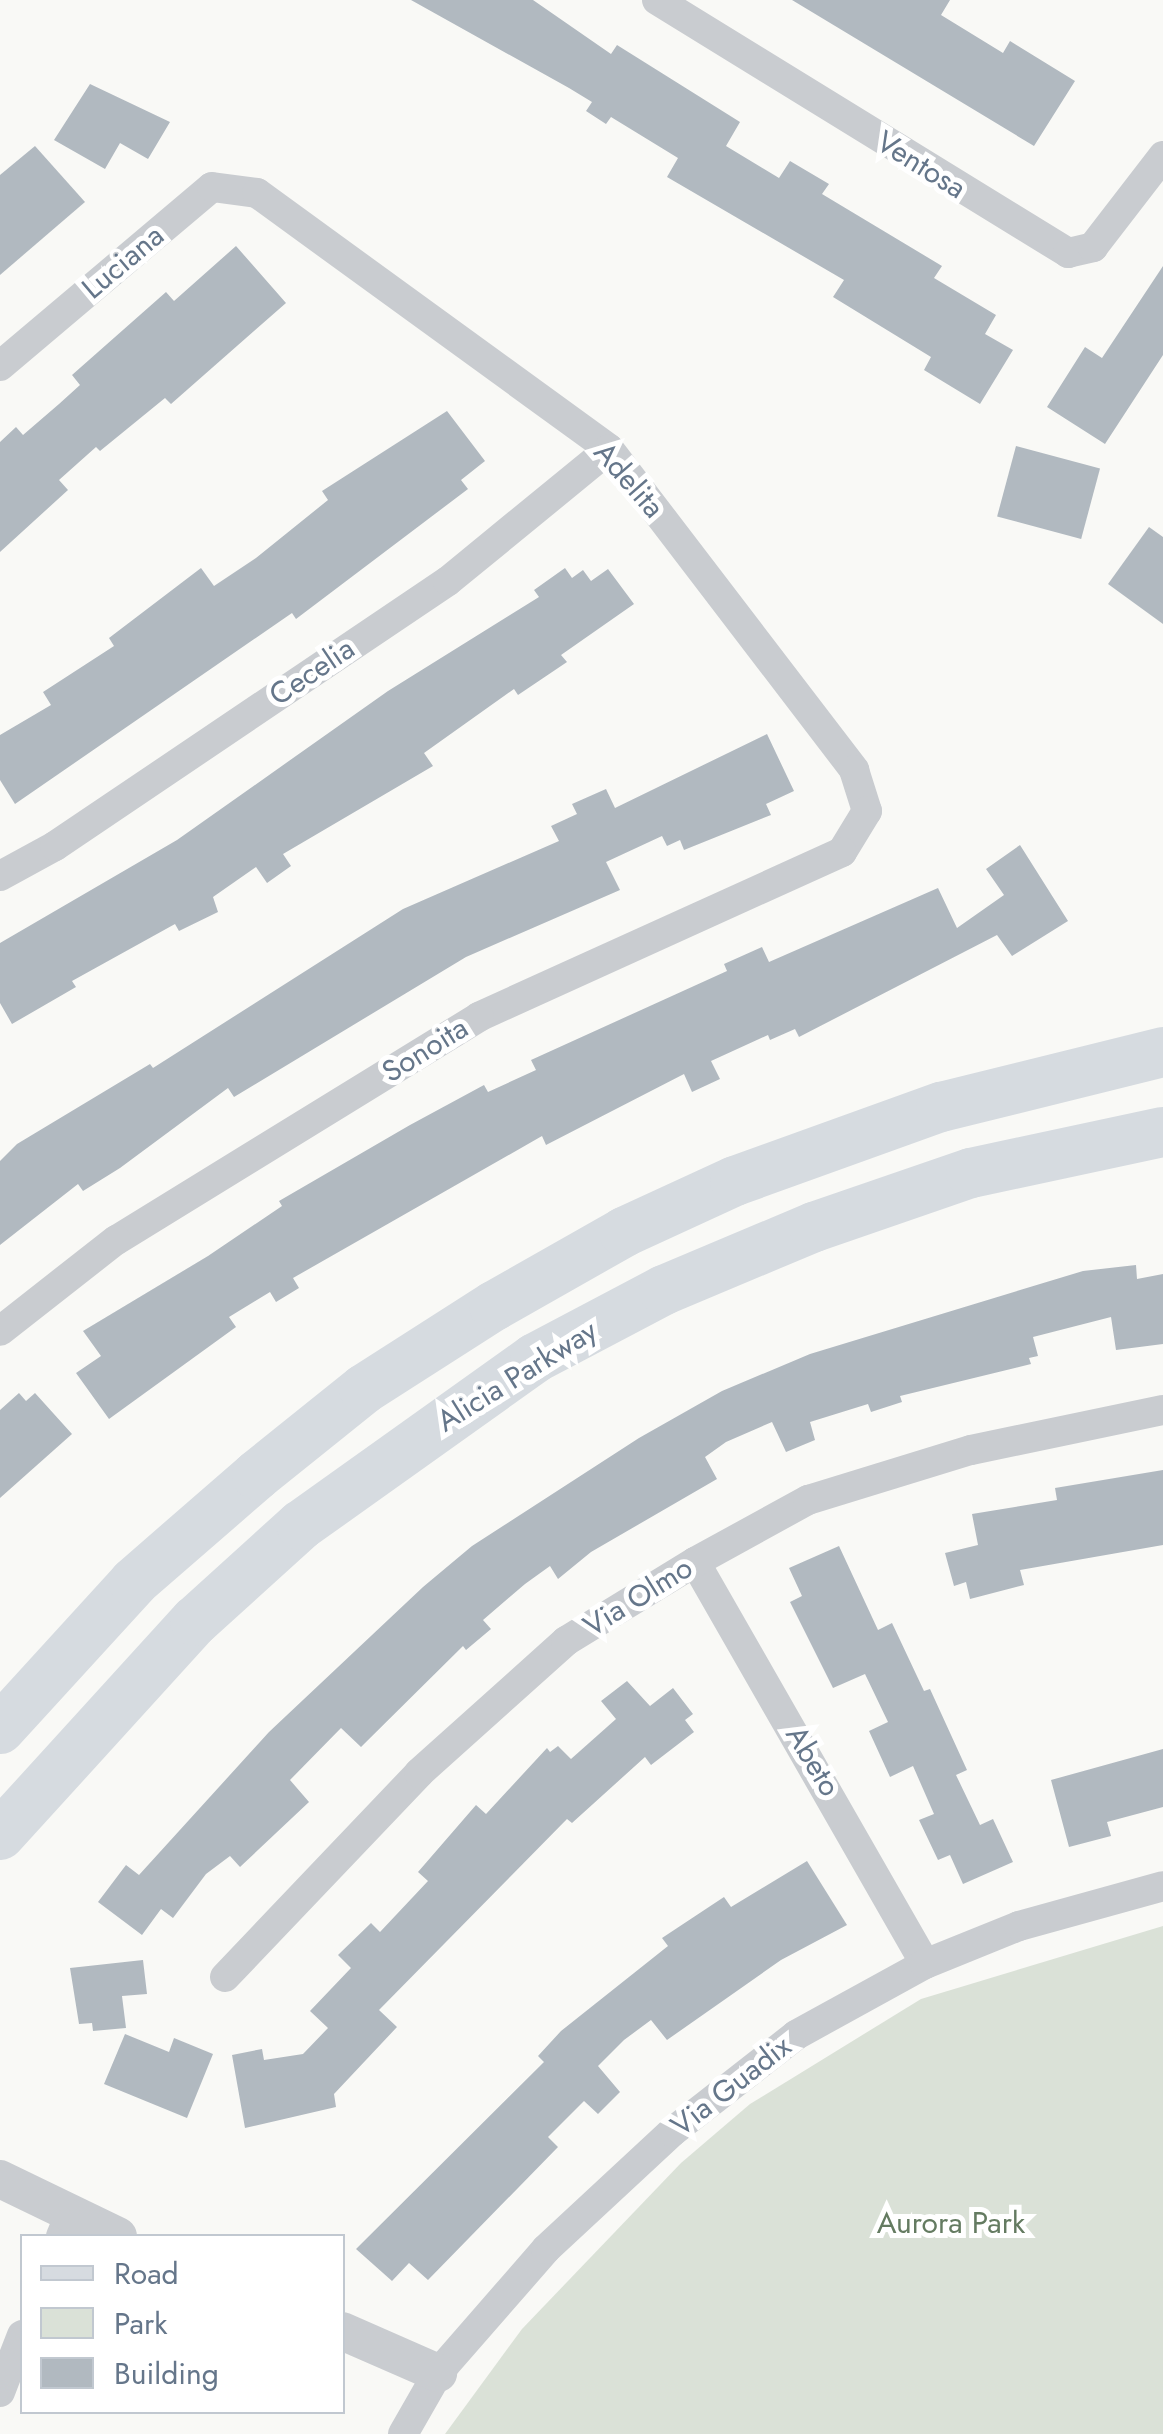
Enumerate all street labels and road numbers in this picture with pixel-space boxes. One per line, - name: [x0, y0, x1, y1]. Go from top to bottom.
- street label: Ventosa: [870, 124, 972, 206]
- street label: Luciana: [75, 218, 171, 306]
- street label: Adelita: [586, 435, 672, 525]
- street label: Cecelia: [263, 631, 361, 713]
- street label: Sonoita: [375, 1010, 475, 1090]
- street label: Alicia Parkway: [430, 1313, 604, 1439]
- street label: Via Olmo: [577, 1550, 699, 1644]
- street label: Abeto: [778, 1719, 848, 1803]
- street label: Via Guadix: [664, 2028, 798, 2144]

